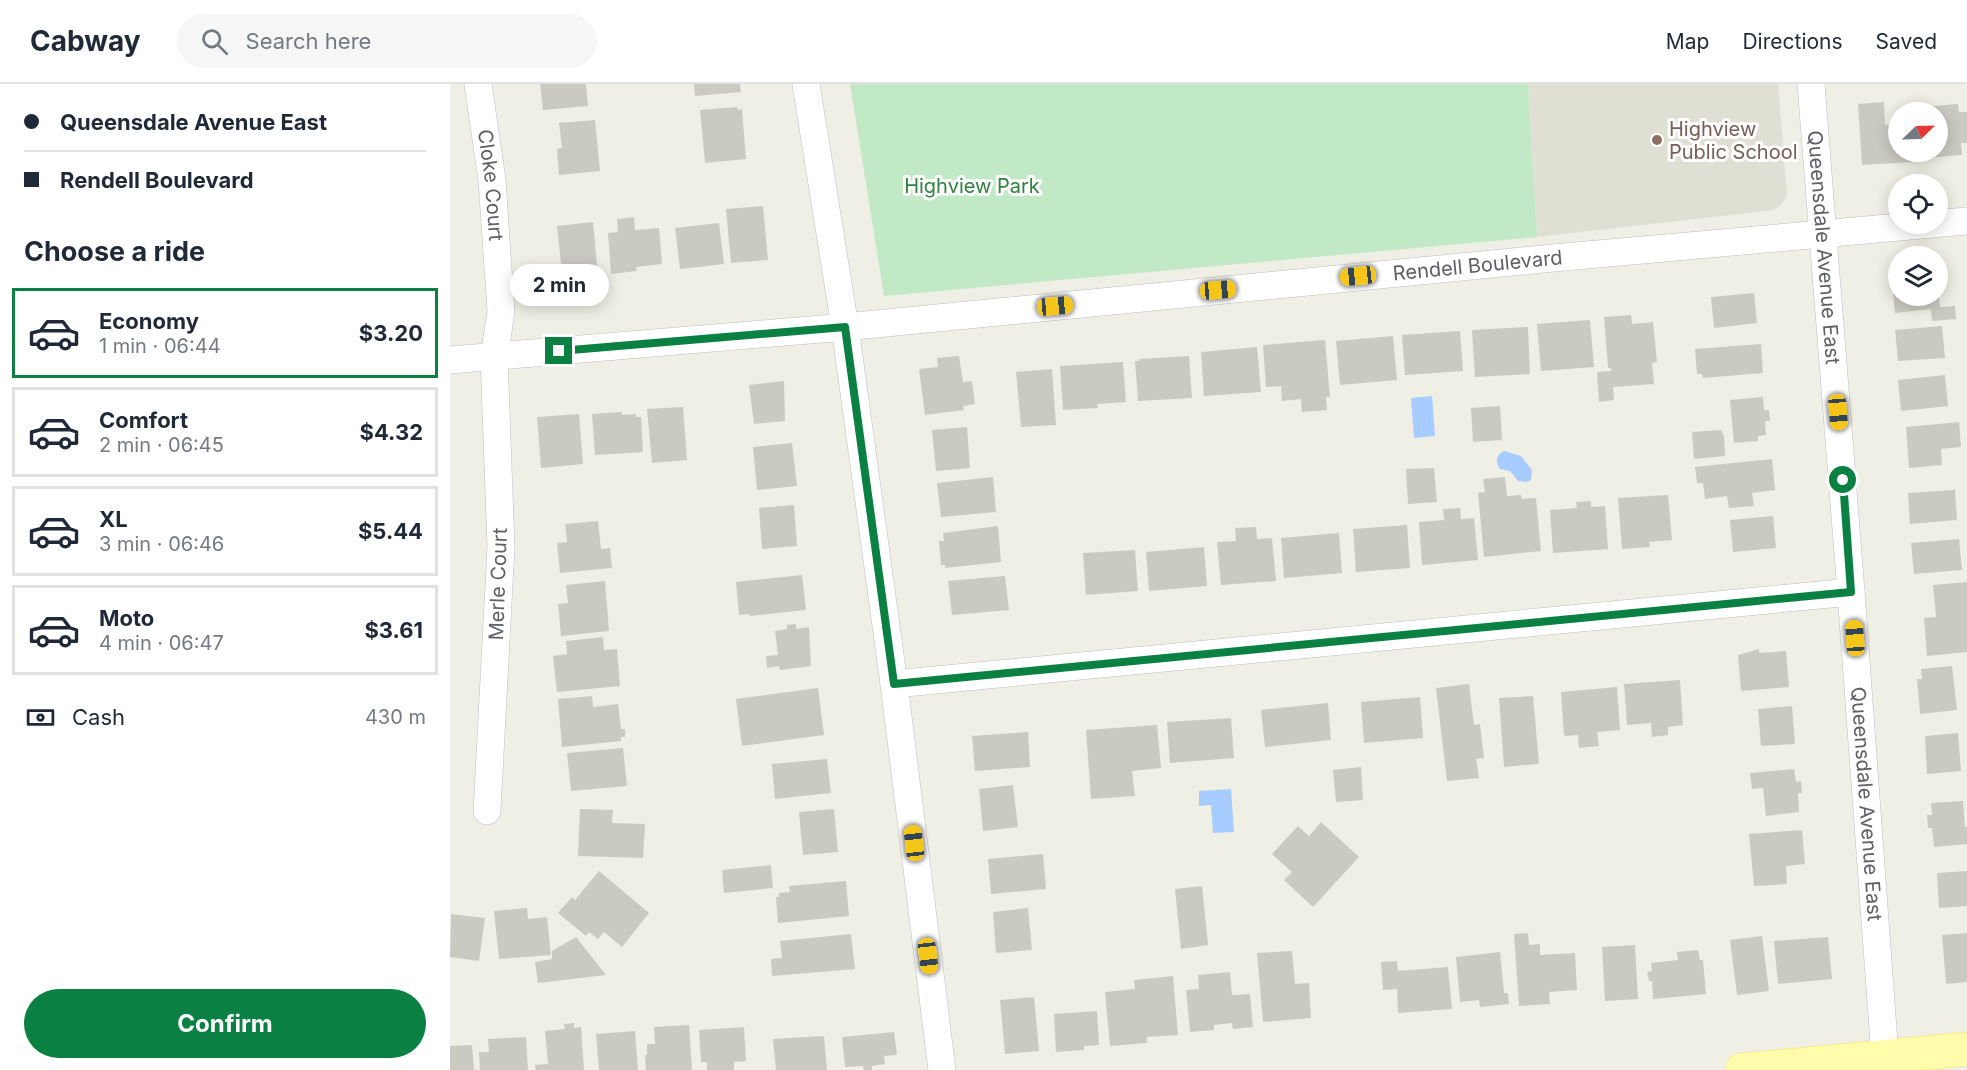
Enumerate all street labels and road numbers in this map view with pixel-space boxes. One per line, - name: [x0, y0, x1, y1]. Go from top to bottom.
- street label: Cloke Court: [473, 128, 508, 242]
- street label: Queensdale Avenue East: [1803, 130, 1845, 366]
- street label: Rendell Boulevard: [1392, 245, 1563, 286]
- street label: Merle Court: [484, 527, 512, 641]
- street label: Queensdale Avenue East: [1846, 686, 1887, 922]

